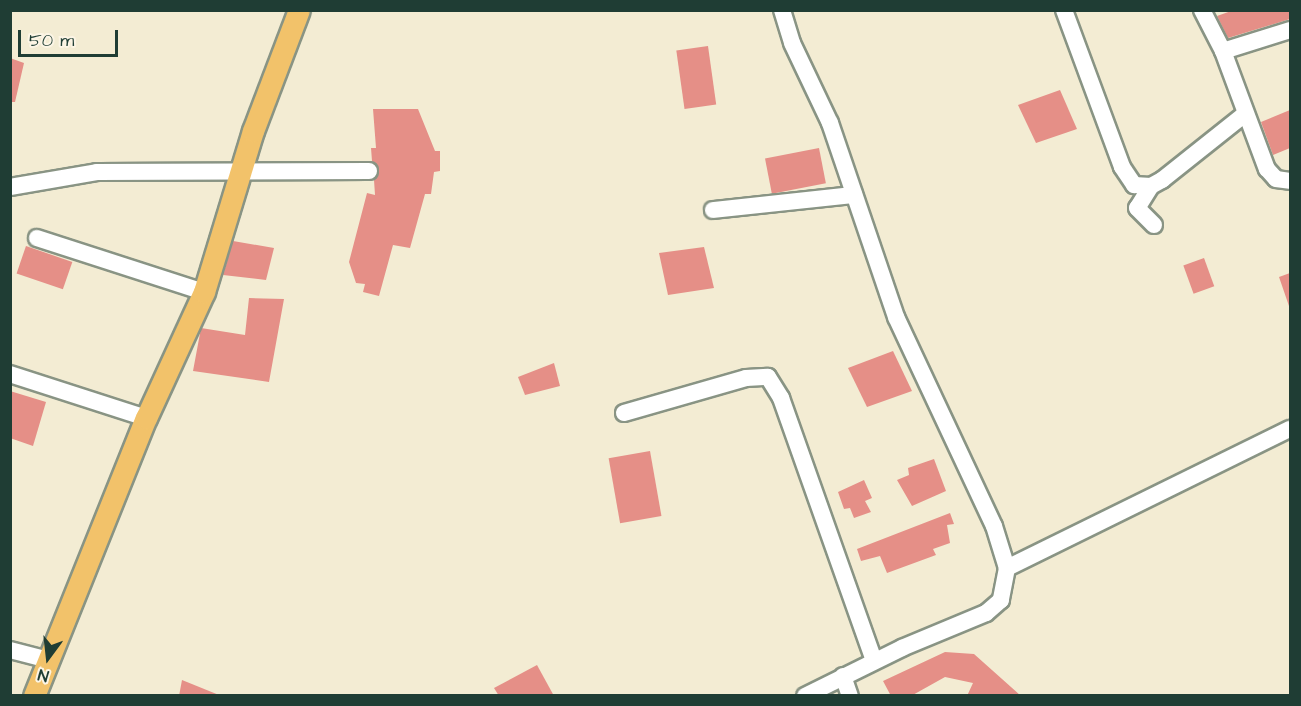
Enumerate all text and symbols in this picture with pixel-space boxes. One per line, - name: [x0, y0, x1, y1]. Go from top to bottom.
- scale bar: [21, 18, 122, 56]
- text: 50 m: [29, 28, 74, 53]
- north arrow: [18, 628, 78, 688]
- text: N: [36, 663, 51, 687]

